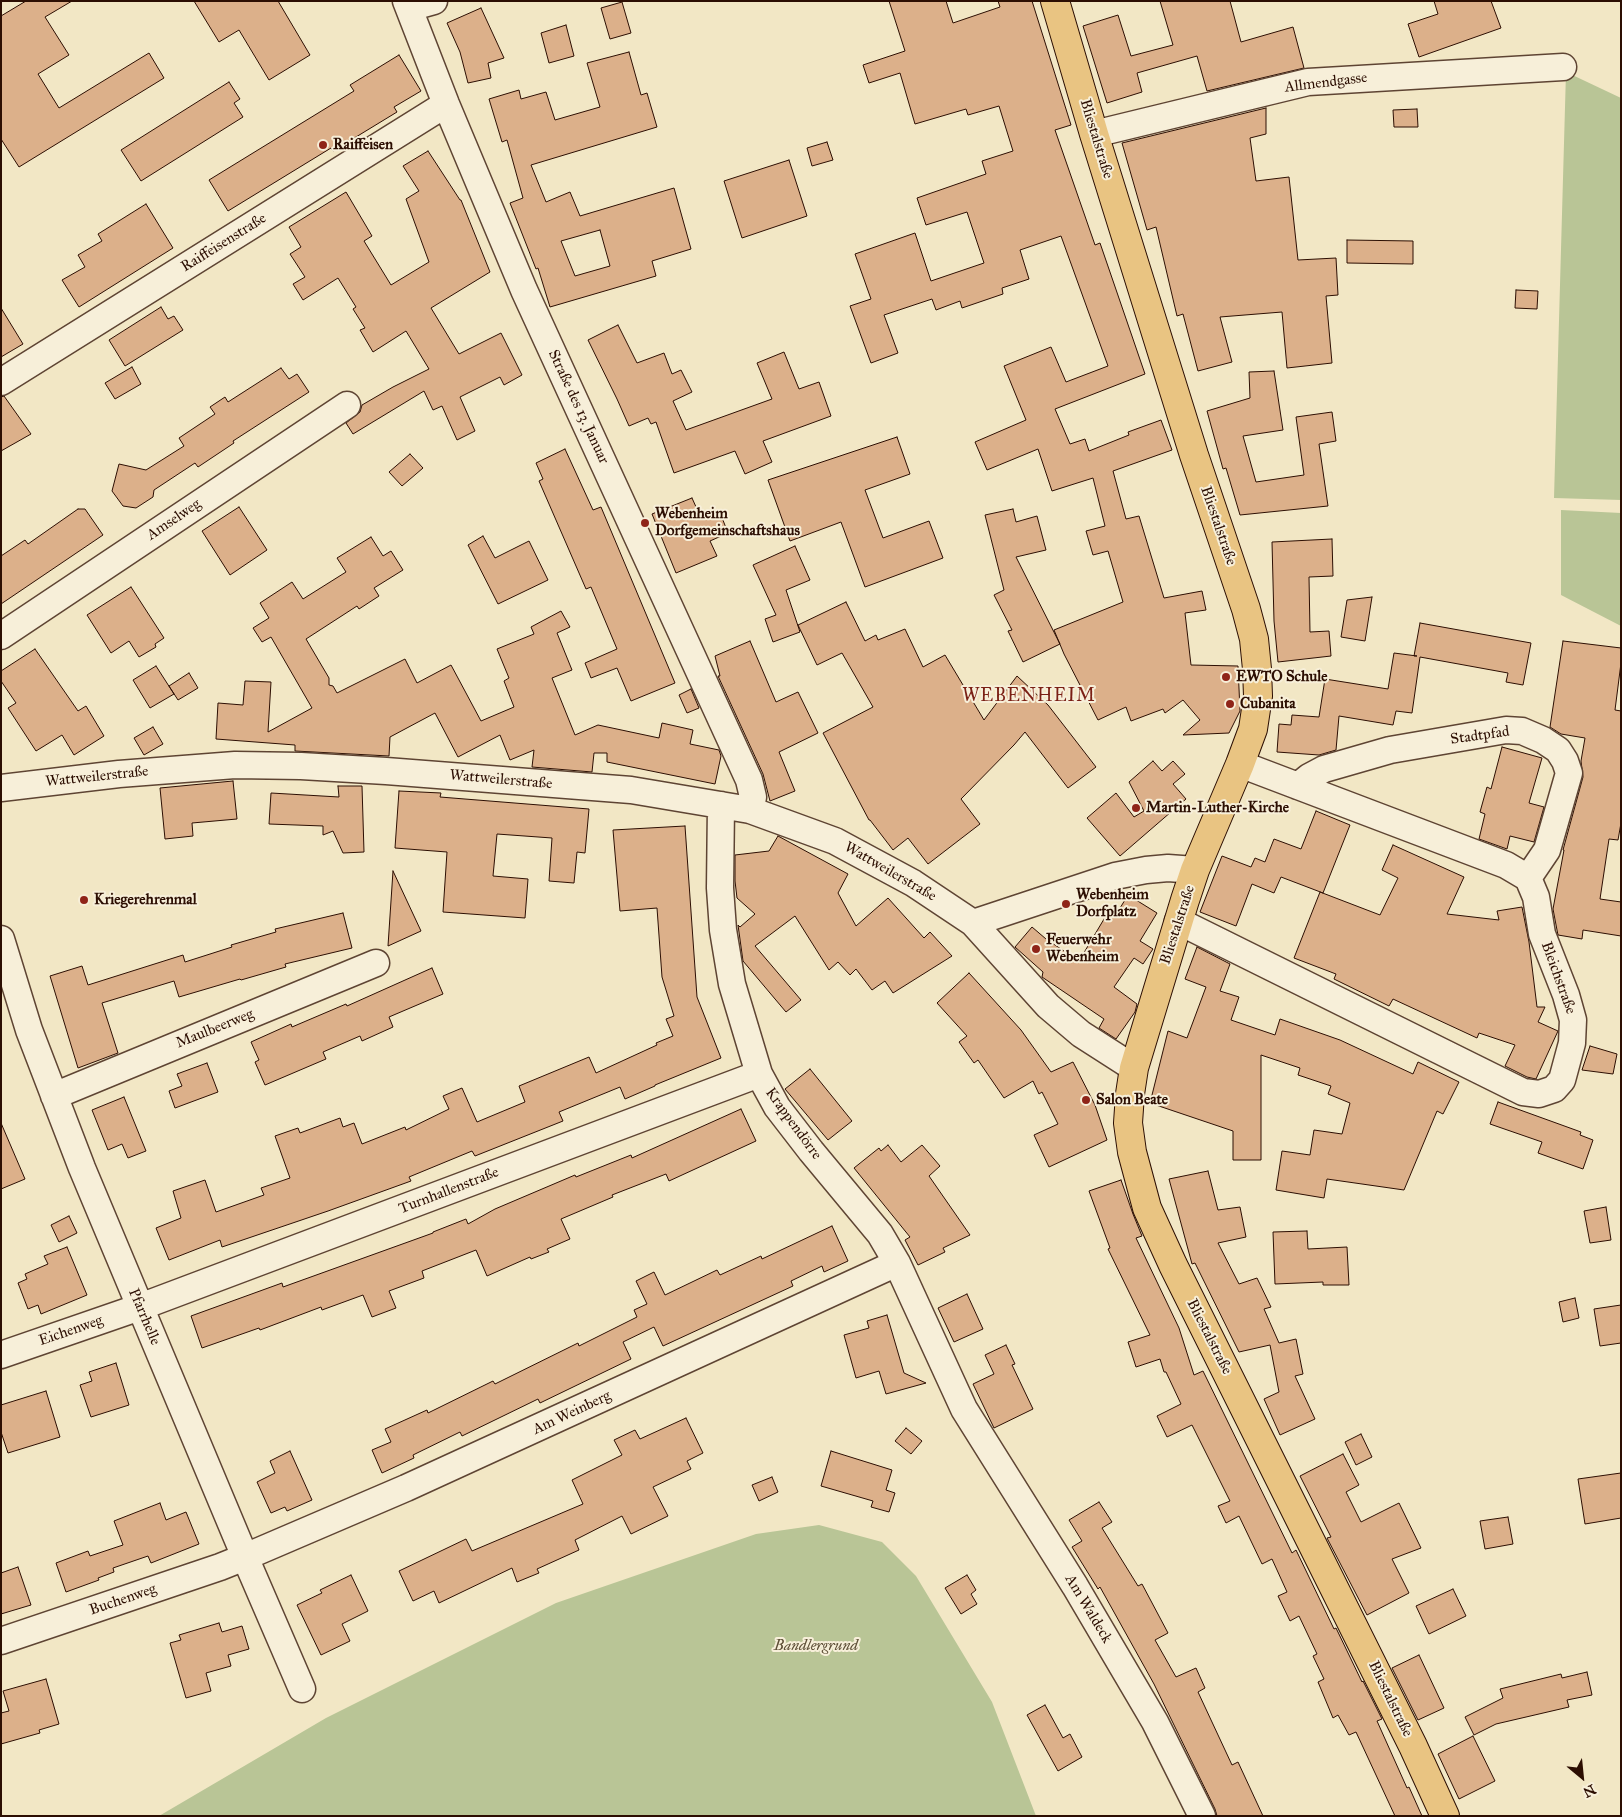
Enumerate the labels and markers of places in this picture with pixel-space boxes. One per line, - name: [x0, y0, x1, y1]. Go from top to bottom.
- place label: Raiffeisen: [333, 136, 393, 154]
- marker: Raiffeisen: [317, 139, 329, 151]
- place label: Webenheim Dorfgemeinschaftshaus: [655, 505, 800, 540]
- marker: Webenheim Dorfgemeinschaftshaus: [639, 517, 651, 529]
- place label: EWTO Schule: [1236, 668, 1327, 686]
- marker: EWTO Schule: [1220, 671, 1232, 683]
- place label: Cubanita: [1240, 695, 1296, 713]
- marker: Cubanita: [1224, 698, 1236, 710]
- place label: Martin-Luther-Kirche: [1146, 799, 1289, 817]
- marker: Martin-Luther-Kirche: [1130, 802, 1142, 814]
- place label: Webenheim Dorfplatz: [1076, 886, 1149, 921]
- place label: Kriegerehrenmal: [94, 891, 197, 909]
- marker: Kriegerehrenmal: [78, 894, 90, 906]
- marker: Webenheim Dorfplatz: [1060, 898, 1072, 910]
- place label: Feuerwehr Webenheim: [1046, 931, 1119, 966]
- marker: Feuerwehr Webenheim: [1030, 943, 1042, 955]
- place label: Salon Beate: [1096, 1091, 1168, 1109]
- marker: Salon Beate: [1080, 1094, 1092, 1106]

